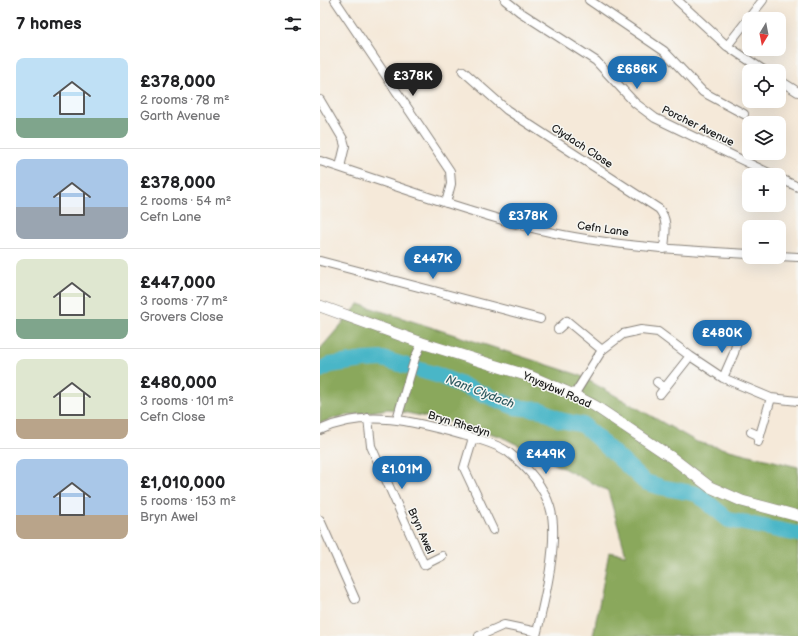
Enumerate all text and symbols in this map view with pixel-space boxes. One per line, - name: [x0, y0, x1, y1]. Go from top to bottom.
- north arrow: [742, 12, 786, 56]
- map controls: [742, 12, 786, 264]
- icon: filters: [282, 13, 304, 35]
- text: 7 homes: [16, 14, 82, 34]
- pin: £686K: [609, 56, 665, 90]
- text: £686K: [617, 61, 657, 77]
- pin: £378K: [385, 63, 441, 97]
- button: locate: [742, 64, 786, 108]
- text: £378K: [393, 68, 433, 84]
- text: £378,000: [140, 72, 216, 92]
- icon: home: [48, 74, 96, 122]
- text: 2 rooms · 78 m²: [140, 92, 230, 108]
- street label: Porcher Avenue: [660, 103, 737, 149]
- text: Garth Avenue: [140, 108, 220, 124]
- button: layers: [742, 116, 786, 160]
- street label: Clydach Close: [549, 121, 616, 171]
- button: +: [742, 168, 786, 212]
- text: £378,000: [140, 173, 216, 193]
- icon: home: [48, 175, 96, 223]
- text: 2 rooms · 54 m²: [140, 193, 231, 209]
- pin: £378K: [500, 203, 556, 237]
- text: £378K: [508, 208, 548, 224]
- text: Cefn Lane: [140, 209, 201, 225]
- street label: Cefn Lane: [576, 219, 630, 239]
- button: −: [742, 220, 786, 264]
- pin: £447K: [405, 246, 461, 280]
- text: £447K: [413, 251, 453, 267]
- text: £447,000: [140, 273, 216, 293]
- icon: home: [48, 275, 96, 323]
- text: 3 rooms · 77 m²: [140, 293, 228, 309]
- text: Grovers Close: [140, 309, 224, 325]
- pin: £480K: [694, 320, 750, 354]
- text: £480K: [702, 325, 742, 341]
- street label: Ynysybwl Road: [520, 369, 593, 411]
- water label: Nant Clydach: [444, 372, 517, 412]
- text: £480,000: [140, 373, 217, 393]
- icon: home: [48, 375, 96, 423]
- text: 3 rooms · 101 m²: [140, 393, 234, 409]
- street label: Bryn Rhedyn: [426, 408, 492, 440]
- text: Cefn Close: [140, 409, 205, 425]
- pin: £449K: [518, 441, 574, 475]
- text: £449K: [526, 446, 566, 462]
- pin: £1.01M: [369, 456, 435, 490]
- text: £1.01M: [381, 461, 423, 477]
- text: £1,010,000: [140, 473, 225, 493]
- icon: home: [48, 475, 96, 523]
- text: 5 rooms · 153 m²: [140, 493, 236, 509]
- street label: Bryn Awel: [405, 506, 437, 556]
- text: Bryn Awel: [140, 509, 198, 525]

